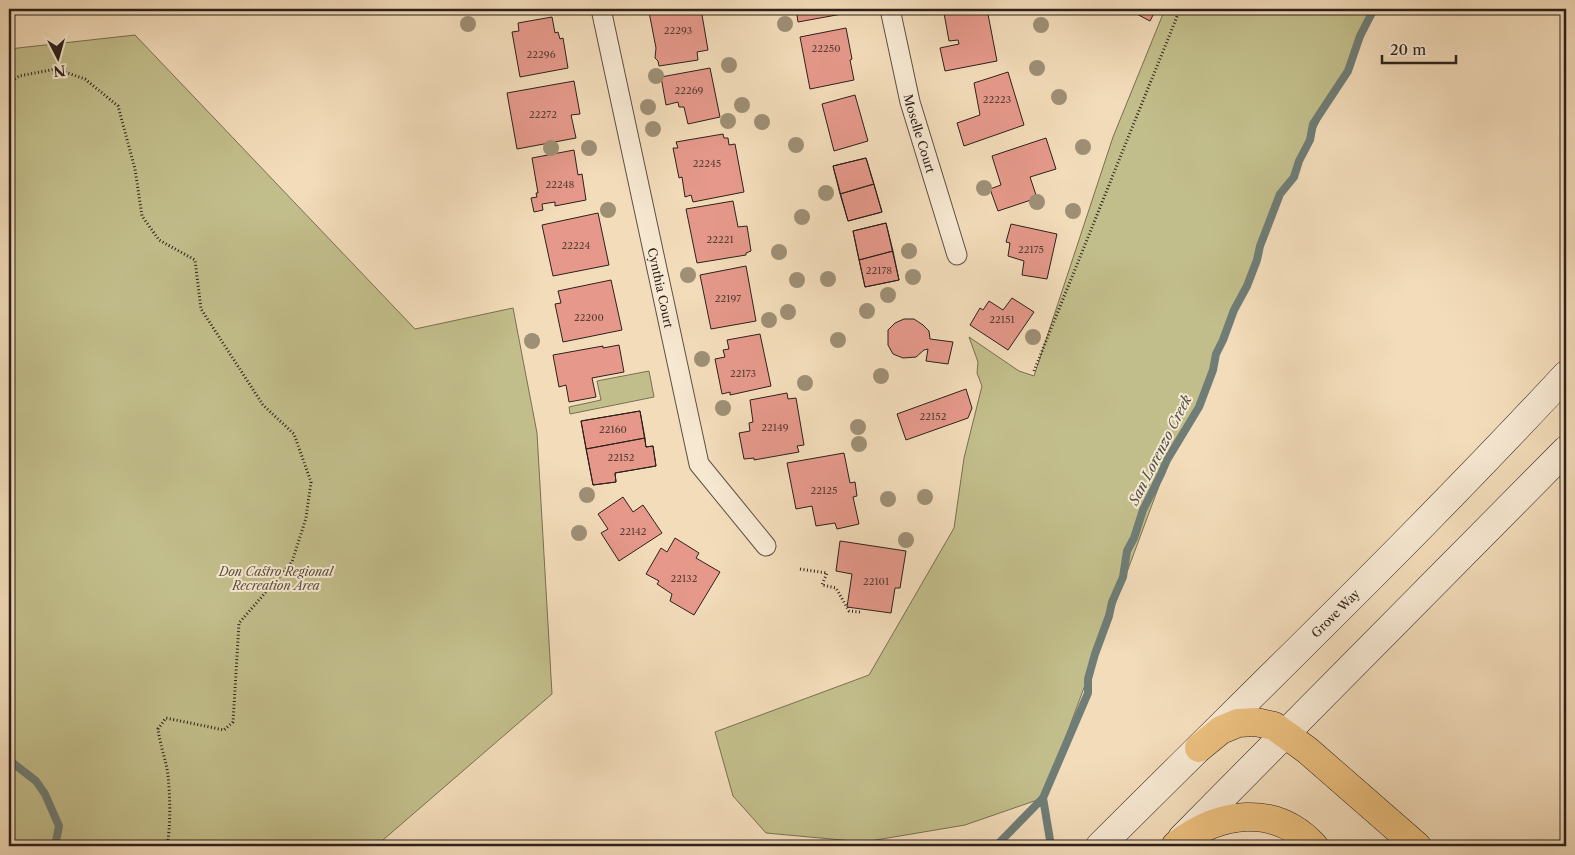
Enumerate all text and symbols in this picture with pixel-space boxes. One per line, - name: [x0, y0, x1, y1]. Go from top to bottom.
- house number: 22293: [664, 24, 692, 37]
- north arrow: [32, 32, 82, 82]
- scale bar: [1382, 32, 1456, 64]
- text: 20 m: [1390, 40, 1426, 59]
- house number: 22250: [811, 42, 841, 55]
- house number: 22296: [527, 48, 556, 61]
- text: N: [52, 61, 66, 81]
- house number: 22269: [675, 84, 704, 97]
- street label: Moselle Court: [901, 93, 939, 175]
- house number: 22223: [983, 93, 1011, 106]
- house number: 22272: [529, 108, 557, 121]
- house number: 22245: [693, 157, 721, 170]
- house number: 22248: [546, 178, 575, 191]
- house number: 22221: [706, 233, 734, 246]
- house number: 22224: [562, 239, 591, 252]
- house number: 22175: [1018, 243, 1044, 256]
- street label: Cynthia Court: [645, 246, 677, 330]
- house number: 22178: [866, 264, 892, 277]
- house number: 22197: [715, 292, 741, 305]
- house number: 22200: [574, 311, 604, 324]
- house number: 22151: [989, 313, 1015, 326]
- house number: 22173: [730, 367, 756, 380]
- water label: San Lorenzo Creek: [1124, 391, 1196, 509]
- house number: 22152: [920, 410, 947, 423]
- house number: 22149: [761, 421, 789, 434]
- house number: 22160: [599, 423, 627, 436]
- house number: 22152: [608, 451, 635, 464]
- house number: 22125: [811, 484, 837, 497]
- house number: 22142: [619, 525, 647, 538]
- park label: Don Castro Regional Recreation Area: [218, 564, 334, 593]
- house number: 22132: [671, 572, 698, 585]
- house number: 22101: [863, 575, 890, 588]
- street label: Grove Way: [1308, 586, 1363, 640]

